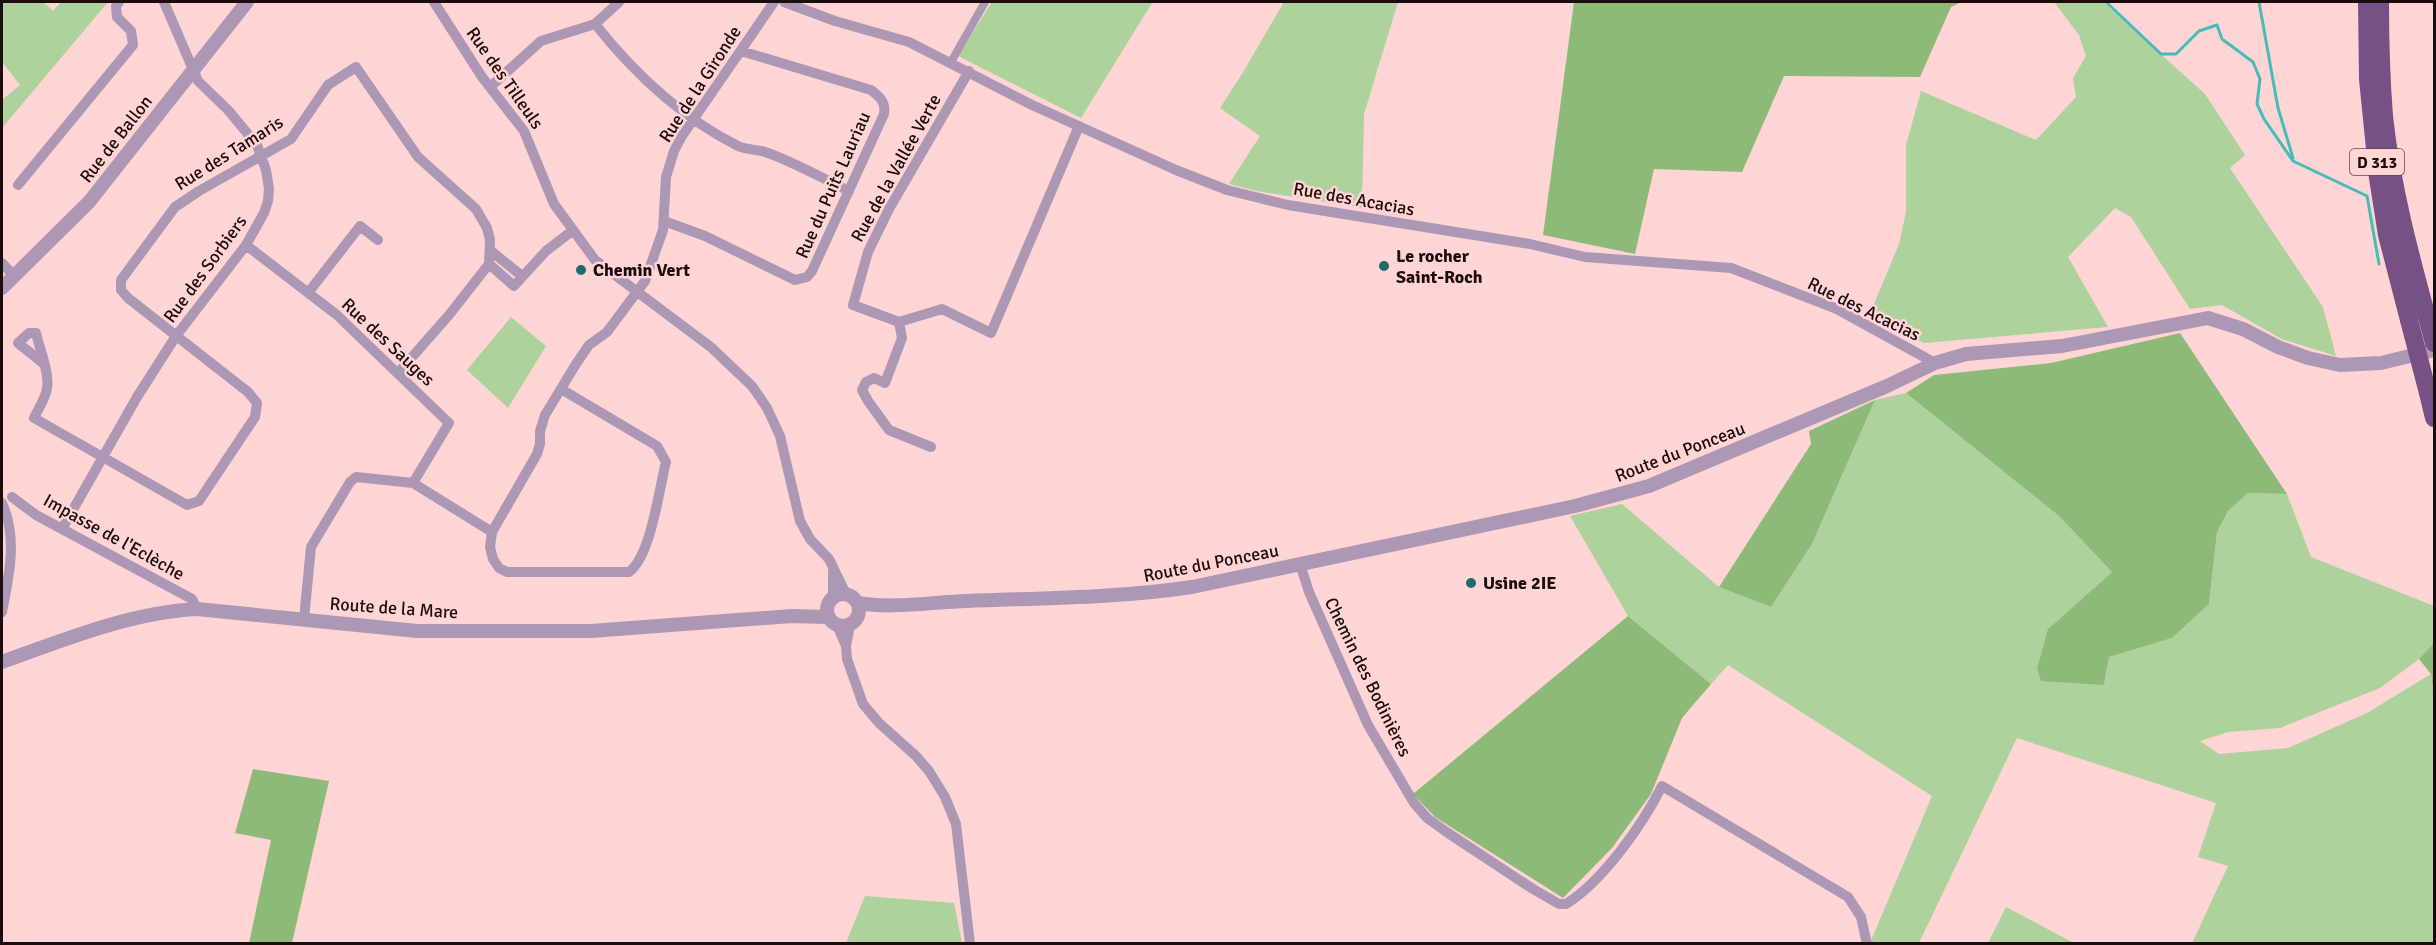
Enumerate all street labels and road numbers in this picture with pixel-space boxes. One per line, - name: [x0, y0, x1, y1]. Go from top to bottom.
- street label: Rue de la Gironde: [654, 22, 746, 146]
- street label: Rue des Tilleuls: [462, 23, 548, 133]
- street label: Rue de la Vallée Verte: [846, 90, 946, 246]
- street label: Rue de Ballon: [75, 91, 157, 187]
- street label: Rue du Puits Lauriau: [791, 108, 875, 262]
- street label: Rue des Tamaris: [171, 111, 287, 195]
- road number: D 313: [2350, 149, 2404, 175]
- street label: Rue des Acacias: [1292, 178, 1416, 220]
- street label: Rue des Sorbiers: [159, 211, 251, 327]
- street label: Rue des Acacias: [1804, 272, 1924, 346]
- street label: Rue des Sauges: [337, 293, 439, 391]
- street label: Route du Ponceau: [1612, 417, 1748, 487]
- street label: Impasse de l'Eclèche: [40, 489, 188, 585]
- street label: Route du Ponceau: [1141, 539, 1281, 587]
- street label: Route de la Mare: [329, 593, 459, 623]
- street label: Chemin des Bodinières: [1320, 594, 1416, 760]

